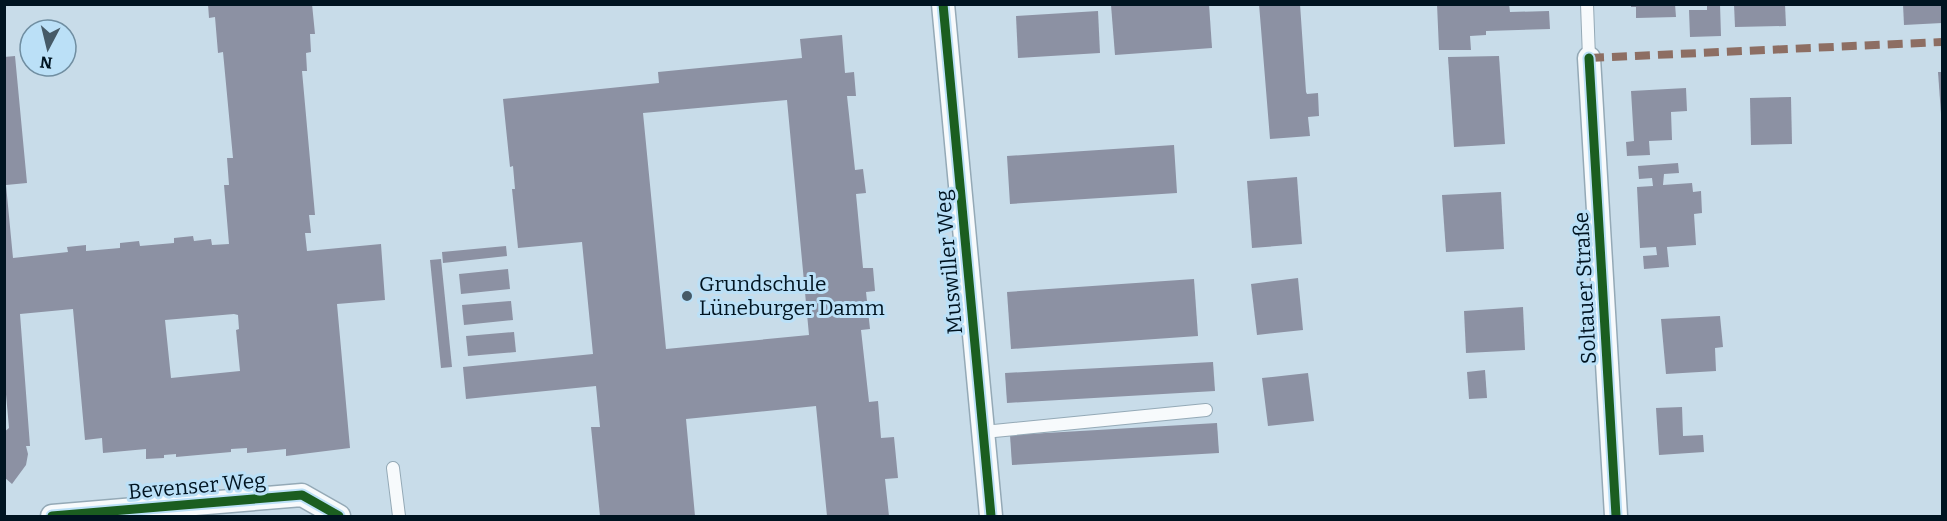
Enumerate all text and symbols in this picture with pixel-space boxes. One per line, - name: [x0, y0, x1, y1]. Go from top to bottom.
- north arrow: [18, 18, 78, 78]
- text: N: [39, 52, 54, 73]
- street label: Muswiller Weg: [930, 189, 968, 335]
- street label: Soltauer Straße: [1568, 211, 1602, 365]
- place label: Grundschule Lüneburger Damm: [699, 271, 885, 321]
- marker: Grundschule Lüneburger Damm: [680, 289, 694, 303]
- street label: Bevenser Weg: [127, 467, 267, 505]

